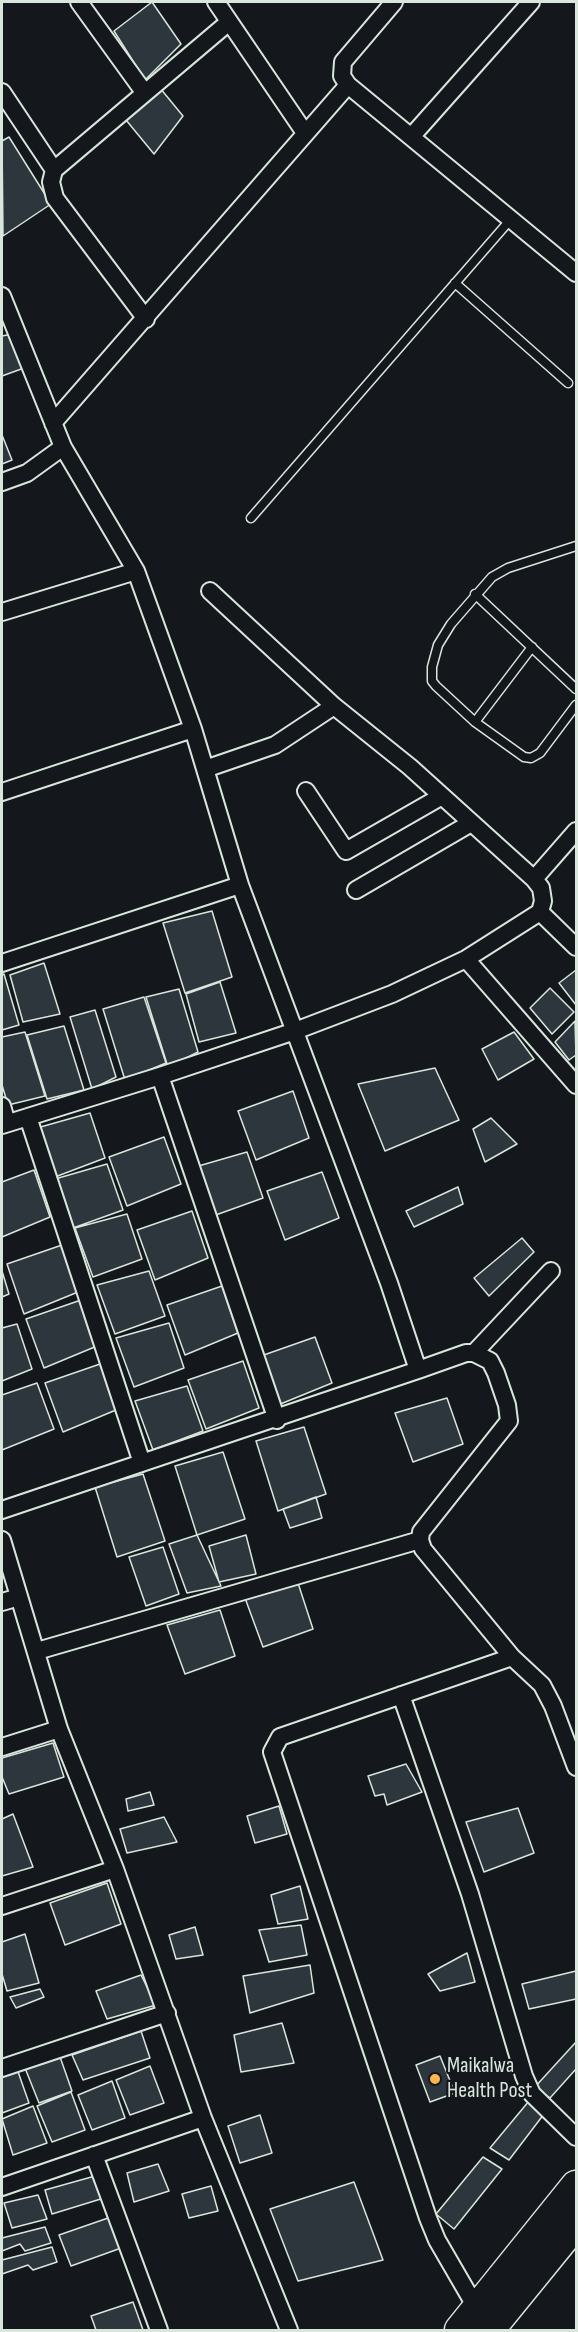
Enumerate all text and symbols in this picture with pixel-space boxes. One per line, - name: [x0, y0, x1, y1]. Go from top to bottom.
- place label: Maikalwa Health Post: [447, 2053, 532, 2104]
- marker: Maikalwa Health Post: [428, 2072, 442, 2086]

